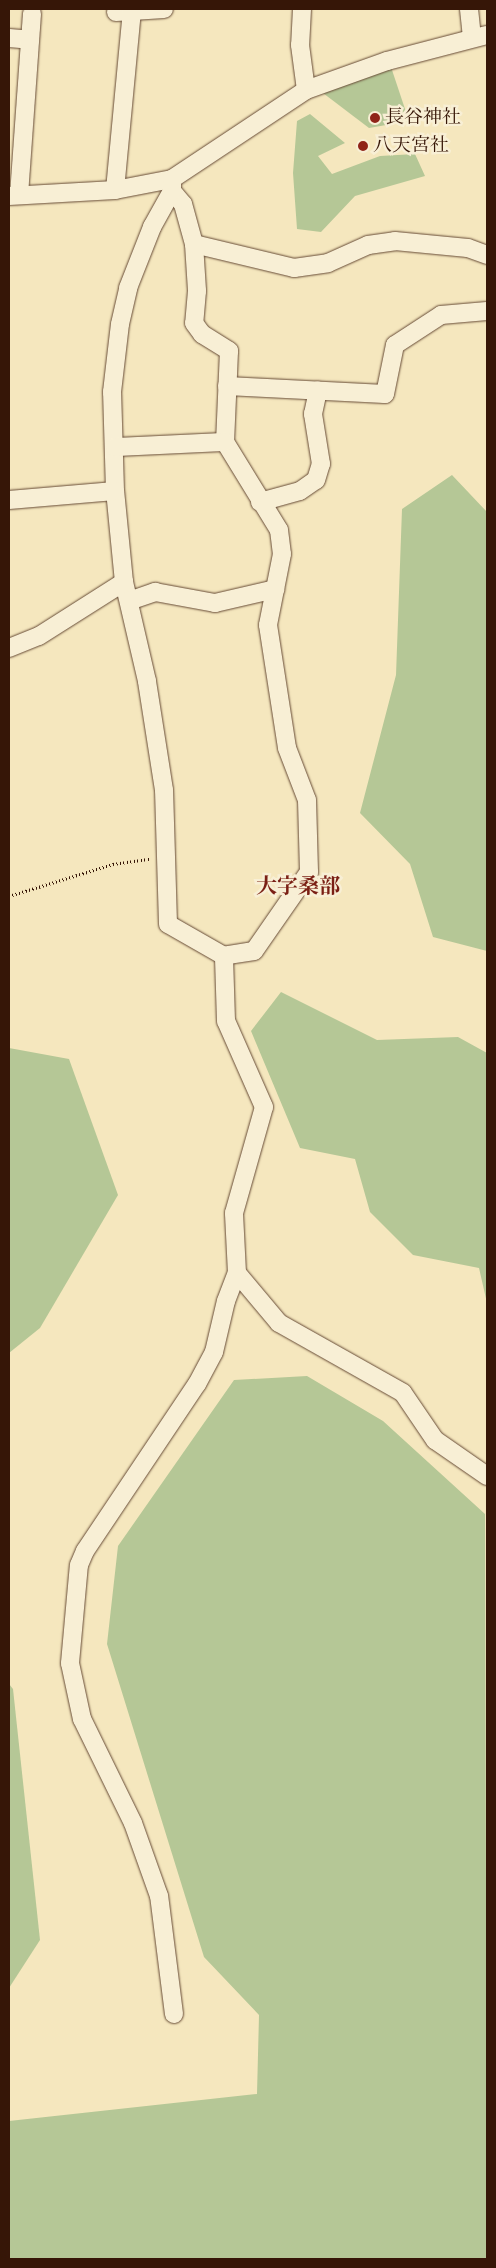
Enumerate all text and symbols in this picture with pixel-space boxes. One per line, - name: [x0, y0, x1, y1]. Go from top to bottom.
- place label: 長谷神社: [385, 107, 461, 129]
- marker: 長谷神社: [369, 112, 381, 124]
- place label: 八天宮社: [373, 135, 449, 157]
- marker: 八天宮社: [357, 140, 369, 152]
- district label: 大字桑部: [256, 874, 340, 900]

